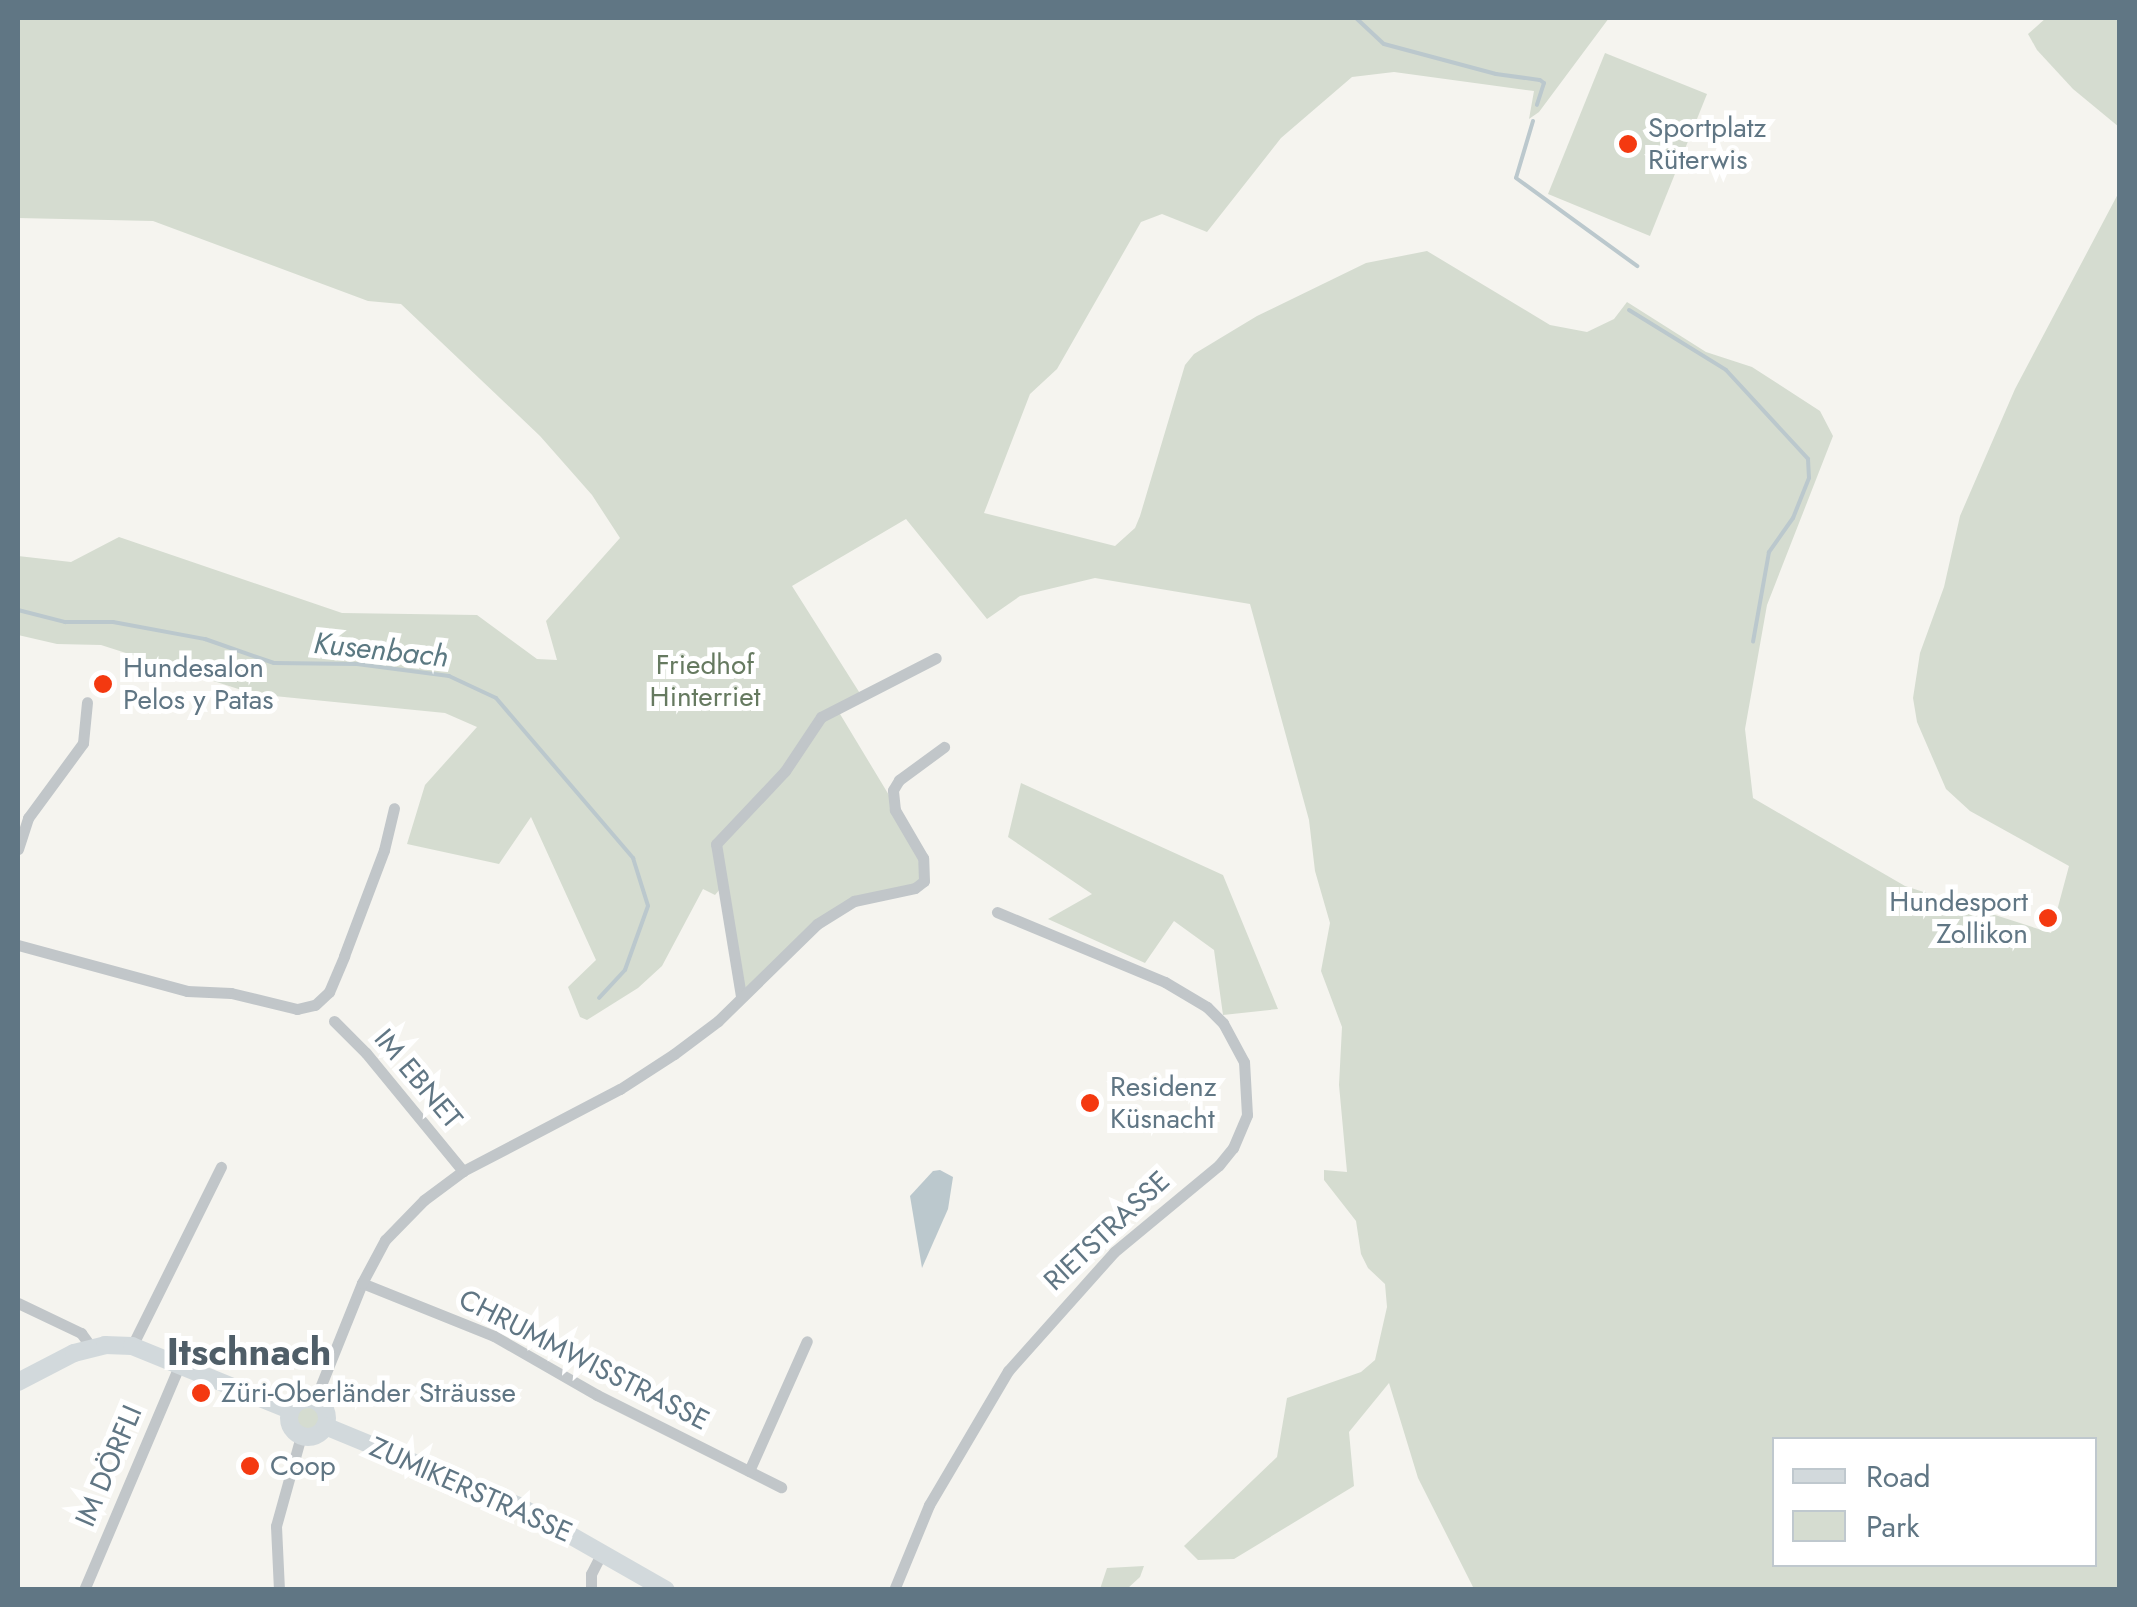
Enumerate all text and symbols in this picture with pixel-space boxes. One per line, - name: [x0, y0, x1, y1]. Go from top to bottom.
- place label: Sportplatz Rüterwis: [1648, 111, 1766, 177]
- marker: Sportplatz Rüterwis: [1617, 133, 1639, 155]
- water label: Kusenbach: [312, 625, 450, 675]
- park label: Friedhof Hinterriet: [650, 648, 760, 714]
- place label: Hundesalon Pelos y Patas: [123, 651, 273, 717]
- marker: Hundesalon Pelos y Patas: [92, 673, 114, 695]
- place label: Hundesport Zollikon: [1889, 885, 2028, 951]
- marker: Hundesport Zollikon: [2037, 907, 2059, 929]
- street label: IM EBNET: [367, 1023, 469, 1135]
- place label: Residenz Küsnacht: [1110, 1070, 1217, 1136]
- marker: Residenz Küsnacht: [1079, 1092, 1101, 1114]
- street label: RIETSTRASSE: [1037, 1164, 1177, 1298]
- street label: CHRUMMWISSTRASSE: [453, 1282, 715, 1438]
- district label: Itschnach: [167, 1329, 331, 1375]
- place label: Züri-Oberländer Sträusse: [221, 1376, 516, 1410]
- marker: Züri-Oberländer Sträusse: [190, 1382, 212, 1404]
- street label: IM DÖRFLI: [68, 1400, 150, 1532]
- street label: ZUMIKERSTRASSE: [365, 1430, 577, 1550]
- legend: [1772, 1437, 2097, 1567]
- place label: Coop: [270, 1449, 336, 1483]
- marker: Coop: [239, 1455, 261, 1477]
- text: Road: [1866, 1455, 1931, 1498]
- text: Park: [1866, 1505, 1919, 1548]

